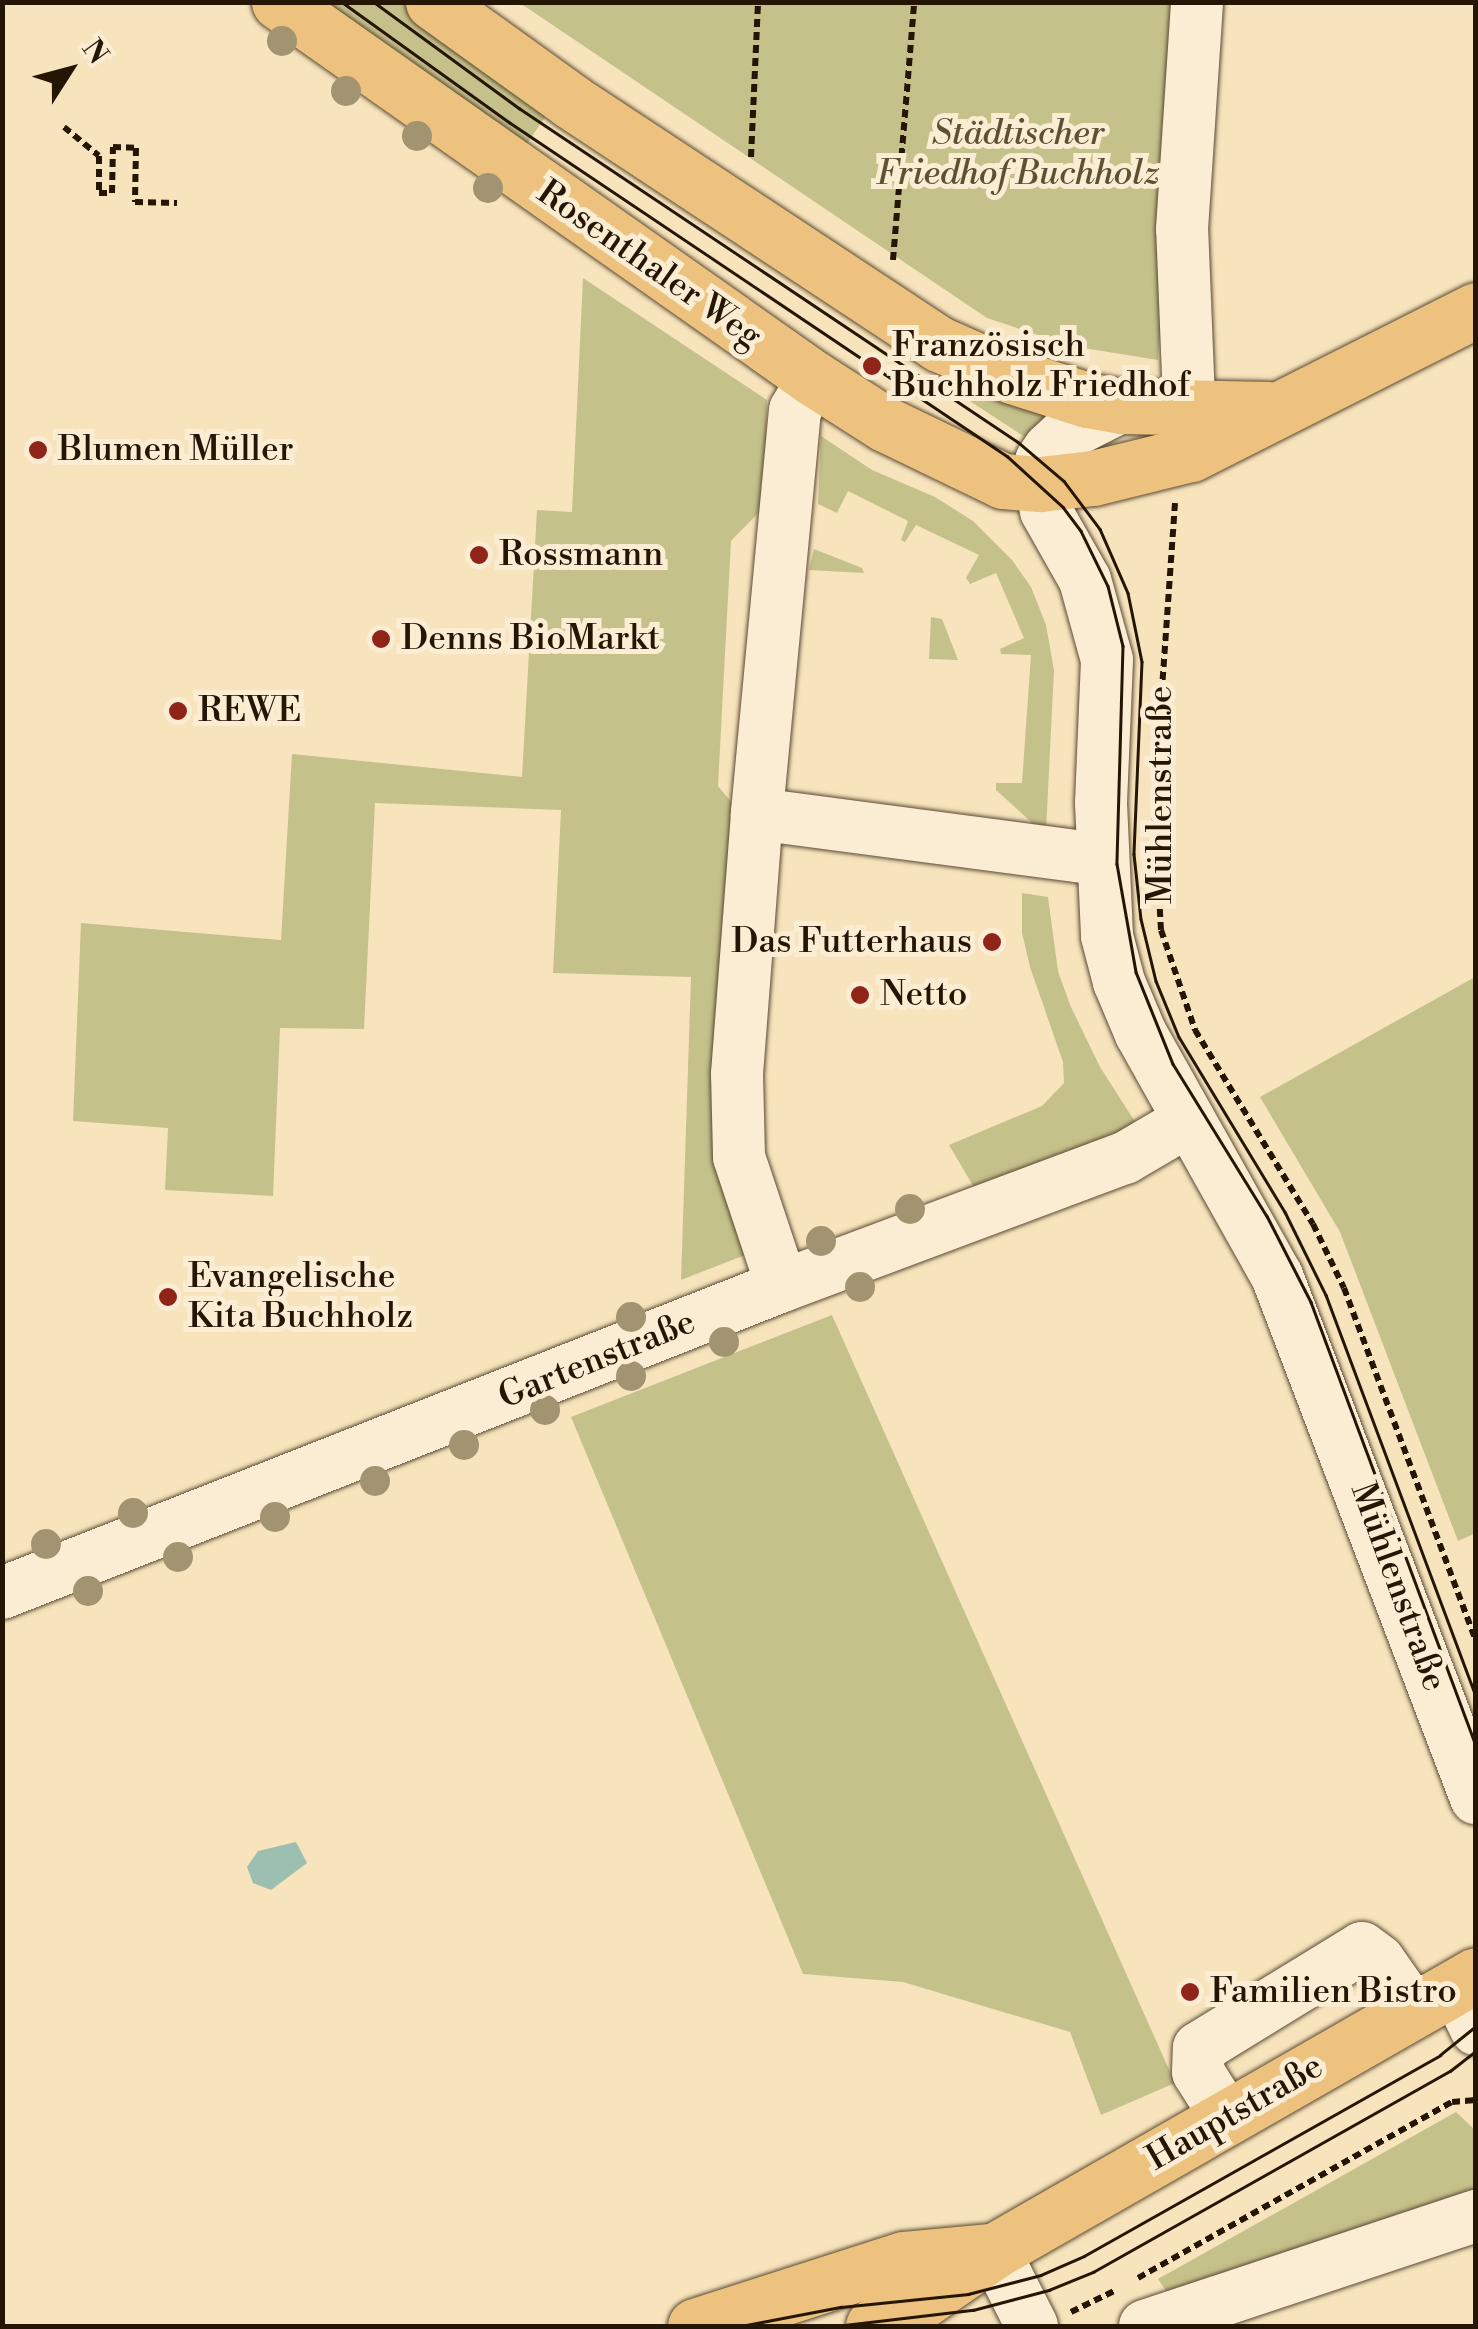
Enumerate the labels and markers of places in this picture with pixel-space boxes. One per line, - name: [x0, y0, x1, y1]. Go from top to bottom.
- place label: Französisch Buchholz Friedhof: [892, 325, 1190, 407]
- marker: Französisch Buchholz Friedhof: [861, 355, 883, 377]
- place label: Blumen Müller: [58, 429, 294, 471]
- marker: Blumen Müller: [27, 439, 49, 461]
- place label: Rossmann: [499, 534, 663, 576]
- marker: Rossmann: [468, 544, 490, 566]
- place label: Denns BioMarkt: [401, 618, 660, 660]
- marker: Denns BioMarkt: [370, 628, 392, 650]
- place label: REWE: [198, 690, 301, 732]
- marker: REWE: [167, 700, 189, 722]
- place label: Das Futterhaus: [731, 921, 972, 963]
- marker: Das Futterhaus: [981, 931, 1003, 953]
- place label: Netto: [880, 974, 967, 1016]
- marker: Netto: [849, 984, 871, 1006]
- place label: Evangelische Kita Buchholz: [188, 1256, 413, 1338]
- marker: Evangelische Kita Buchholz: [157, 1286, 179, 1308]
- place label: Familien Bistro: [1210, 1971, 1457, 2013]
- marker: Familien Bistro: [1179, 1981, 1201, 2003]

